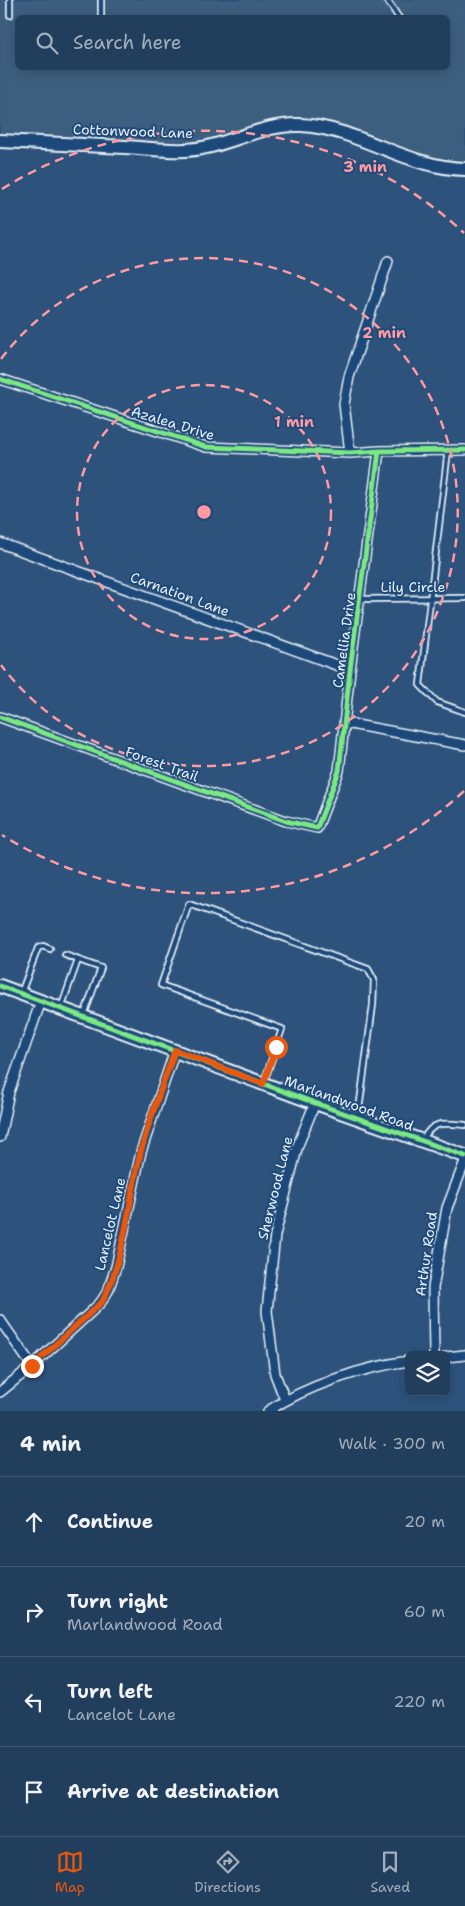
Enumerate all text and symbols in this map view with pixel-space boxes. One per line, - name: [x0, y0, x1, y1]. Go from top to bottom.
- search box: [15, 15, 450, 70]
- icon: search: [33, 29, 61, 57]
- text: Search here: [73, 30, 182, 55]
- street label: Cottonwood Lane: [73, 120, 194, 142]
- text: 3 min: [343, 157, 387, 177]
- text: 2 min: [362, 323, 406, 343]
- street label: Azalea Drive: [129, 402, 217, 444]
- text: 1 min: [274, 412, 314, 432]
- centre of rings: [195, 503, 213, 521]
- street label: Carnation Lane: [128, 568, 232, 620]
- street label: Lily Circle: [381, 578, 445, 596]
- street label: Camellia Drive: [328, 591, 360, 689]
- street label: Forest Trail: [123, 742, 202, 786]
- route start: [265, 1036, 288, 1059]
- street label: Marlandwood Road: [282, 1071, 416, 1135]
- street label: Sherwood Lane: [253, 1134, 297, 1241]
- street label: Lancelot Lane: [91, 1175, 130, 1272]
- street label: Arthur Road: [411, 1211, 441, 1297]
- map controls: [405, 1351, 450, 1396]
- button: layers: [405, 1351, 450, 1396]
- route end: [21, 1355, 44, 1378]
- text: 4 min: [20, 1430, 81, 1458]
- text: Walk · 300 m: [338, 1433, 445, 1454]
- icon: ahead: [20, 1508, 48, 1536]
- text: Continue: [67, 1509, 153, 1534]
- text: 20 m: [404, 1511, 445, 1532]
- text: Turn right: [67, 1589, 168, 1614]
- icon: right: [20, 1598, 48, 1626]
- text: 60 m: [404, 1601, 445, 1622]
- text: Marlandwood Road: [67, 1614, 223, 1635]
- text: Turn left: [67, 1679, 153, 1704]
- icon: left: [20, 1688, 48, 1716]
- text: 220 m: [393, 1691, 445, 1712]
- text: Lancelot Lane: [67, 1704, 176, 1725]
- icon: arrive: [20, 1778, 48, 1806]
- text: Arrive at destination: [67, 1779, 279, 1804]
- tab: Map: [55, 1848, 85, 1896]
- tab: Directions: [194, 1848, 261, 1896]
- tab: Saved: [371, 1848, 410, 1896]

